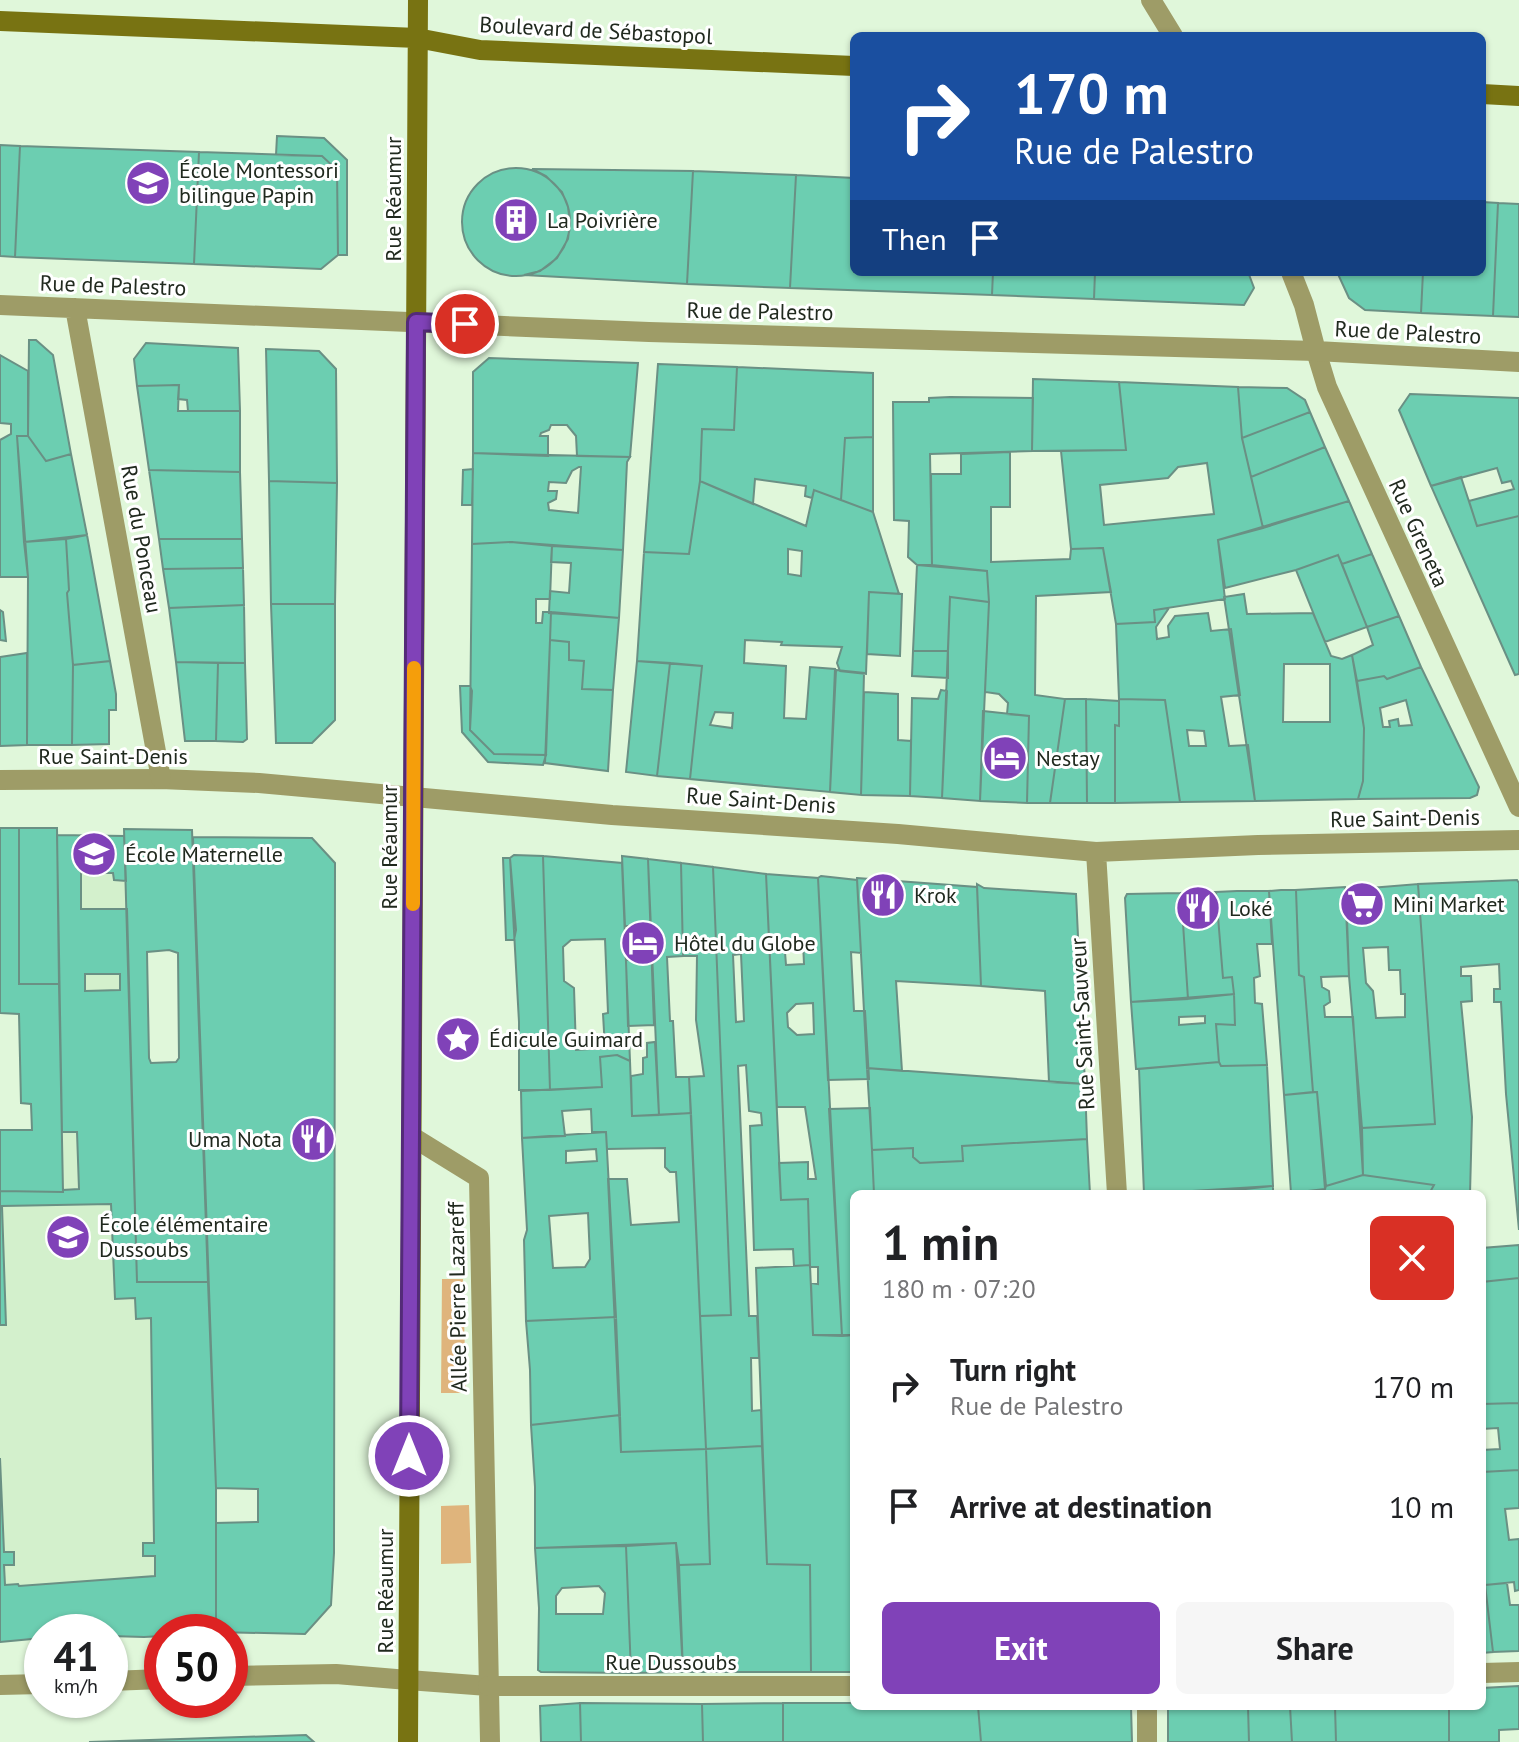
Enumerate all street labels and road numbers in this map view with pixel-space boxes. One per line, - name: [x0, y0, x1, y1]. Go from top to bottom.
- street label: Boulevard de Sébastopol: [479, 10, 714, 50]
- street label: Rue Réaumur: [379, 136, 407, 261]
- street label: Rue de Palestro: [39, 268, 187, 302]
- street label: Rue de Palestro: [686, 296, 834, 326]
- street label: Rue de Palestro: [1334, 314, 1482, 350]
- street label: Rue du Ponceau: [115, 463, 169, 615]
- street label: Rue Greneta: [1383, 475, 1455, 591]
- street label: Rue Saint-Denis: [38, 742, 188, 770]
- street label: Rue Saint-Denis: [685, 781, 837, 819]
- street label: Rue Réaumur: [375, 784, 403, 909]
- street label: Rue Saint-Denis: [1330, 803, 1480, 833]
- street label: Rue Saint-Sauveur: [1063, 937, 1100, 1111]
- street label: Allée Pierre Lazareff: [441, 1201, 473, 1392]
- street label: Rue Réaumur: [371, 1528, 399, 1653]
- street label: Rue Dussoubs: [605, 1648, 737, 1676]

